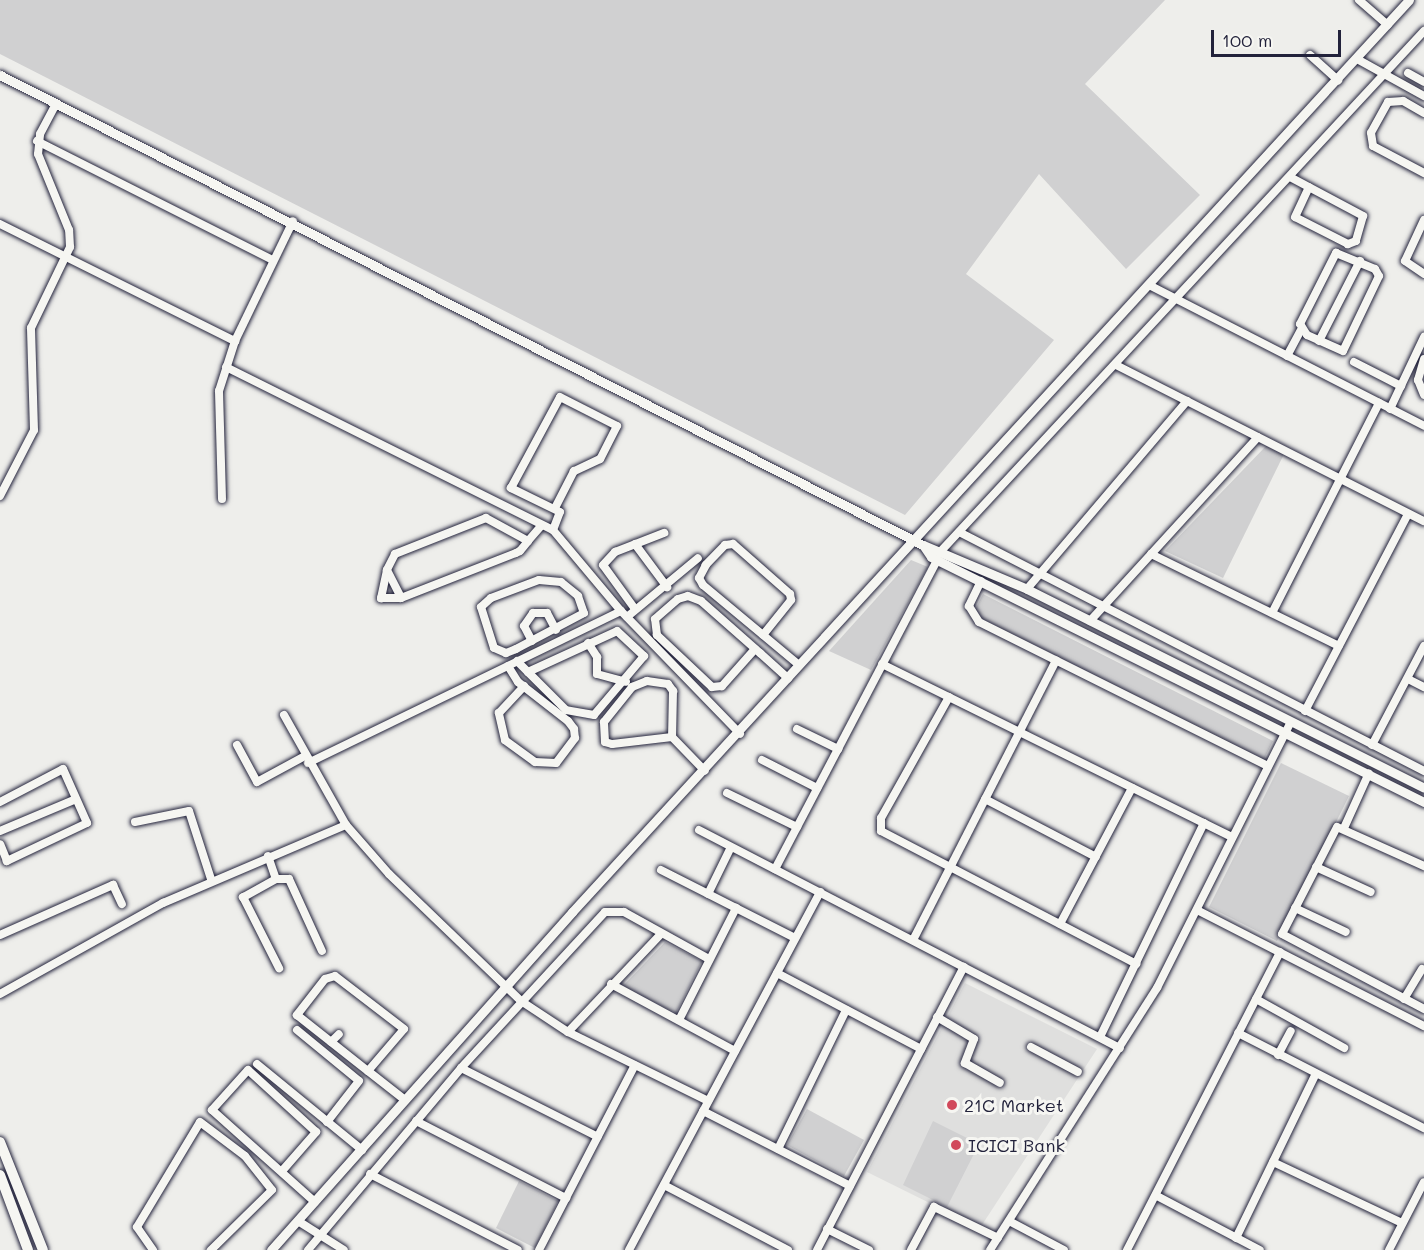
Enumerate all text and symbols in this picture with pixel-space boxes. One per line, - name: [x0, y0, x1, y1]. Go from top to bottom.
- scale bar: [1214, 18, 1344, 56]
- text: 100 m: [1222, 28, 1272, 52]
- place label: 21C Market: [964, 1094, 1064, 1116]
- marker: 21C Market: [945, 1098, 959, 1112]
- place label: ICICI Bank: [968, 1134, 1065, 1156]
- marker: ICICI Bank: [949, 1138, 963, 1152]

